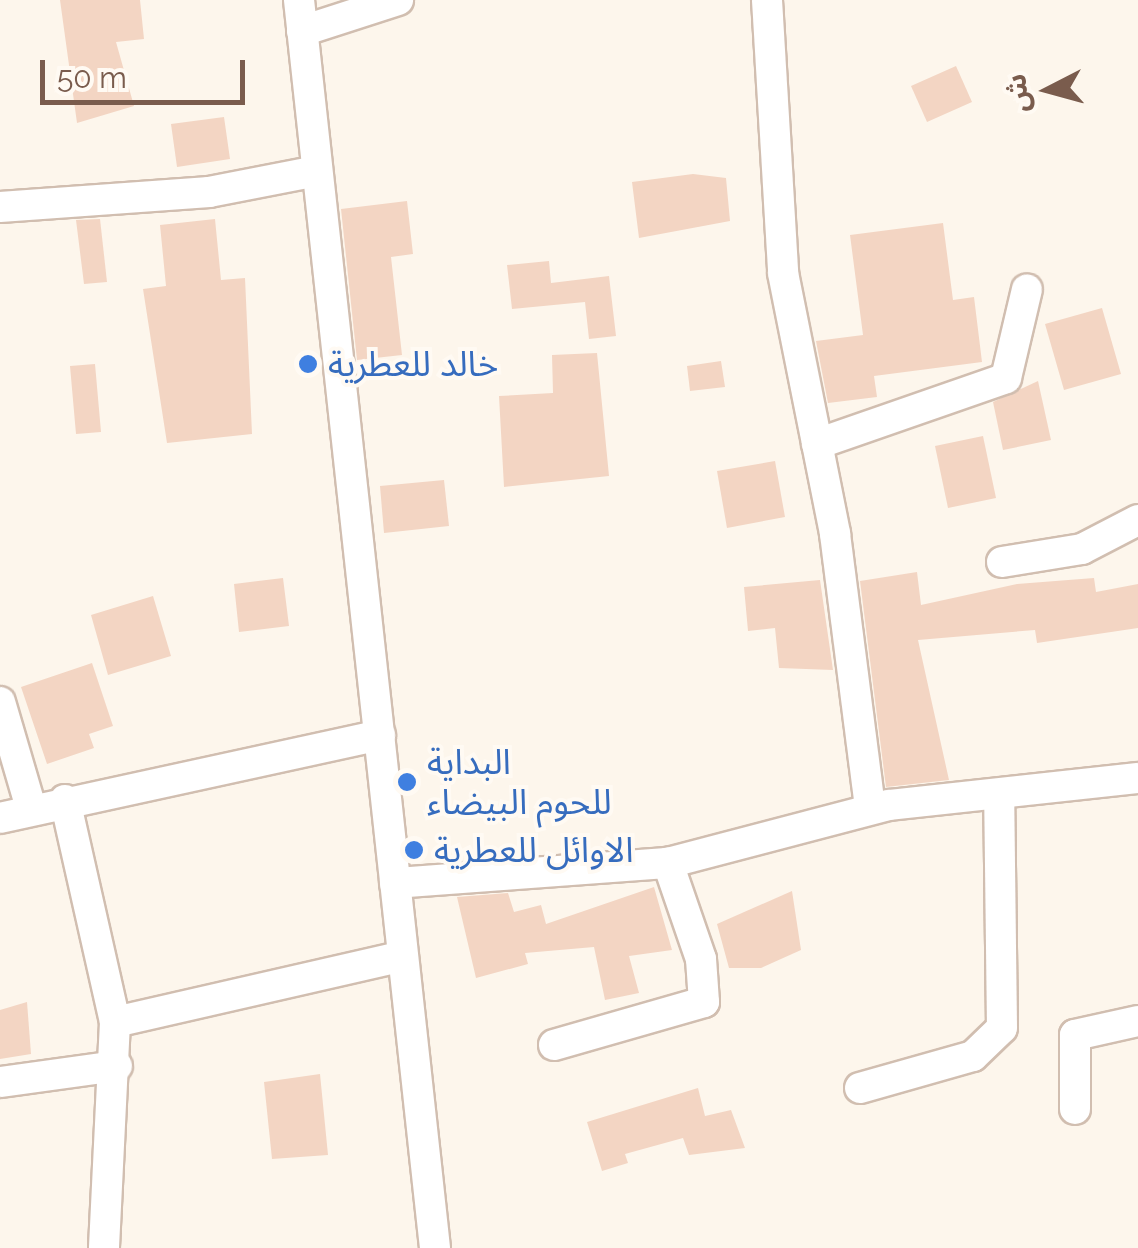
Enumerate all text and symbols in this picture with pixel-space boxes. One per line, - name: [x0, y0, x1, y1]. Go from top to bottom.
- scale bar: [45, 40, 250, 102]
- north arrow: [998, 40, 1098, 140]
- text: 50 m: [57, 60, 127, 95]
- text: ش: [999, 72, 1036, 114]
- place label: خالد للعطرية: [328, 343, 498, 385]
- marker: خالد للعطرية: [297, 353, 319, 375]
- place label: البداية للحوم البيضاء: [427, 741, 612, 823]
- marker: البداية للحوم البيضاء: [396, 771, 418, 793]
- place label: الاوائل للعطرية: [434, 829, 634, 871]
- marker: الاوائل للعطرية: [403, 839, 425, 861]

